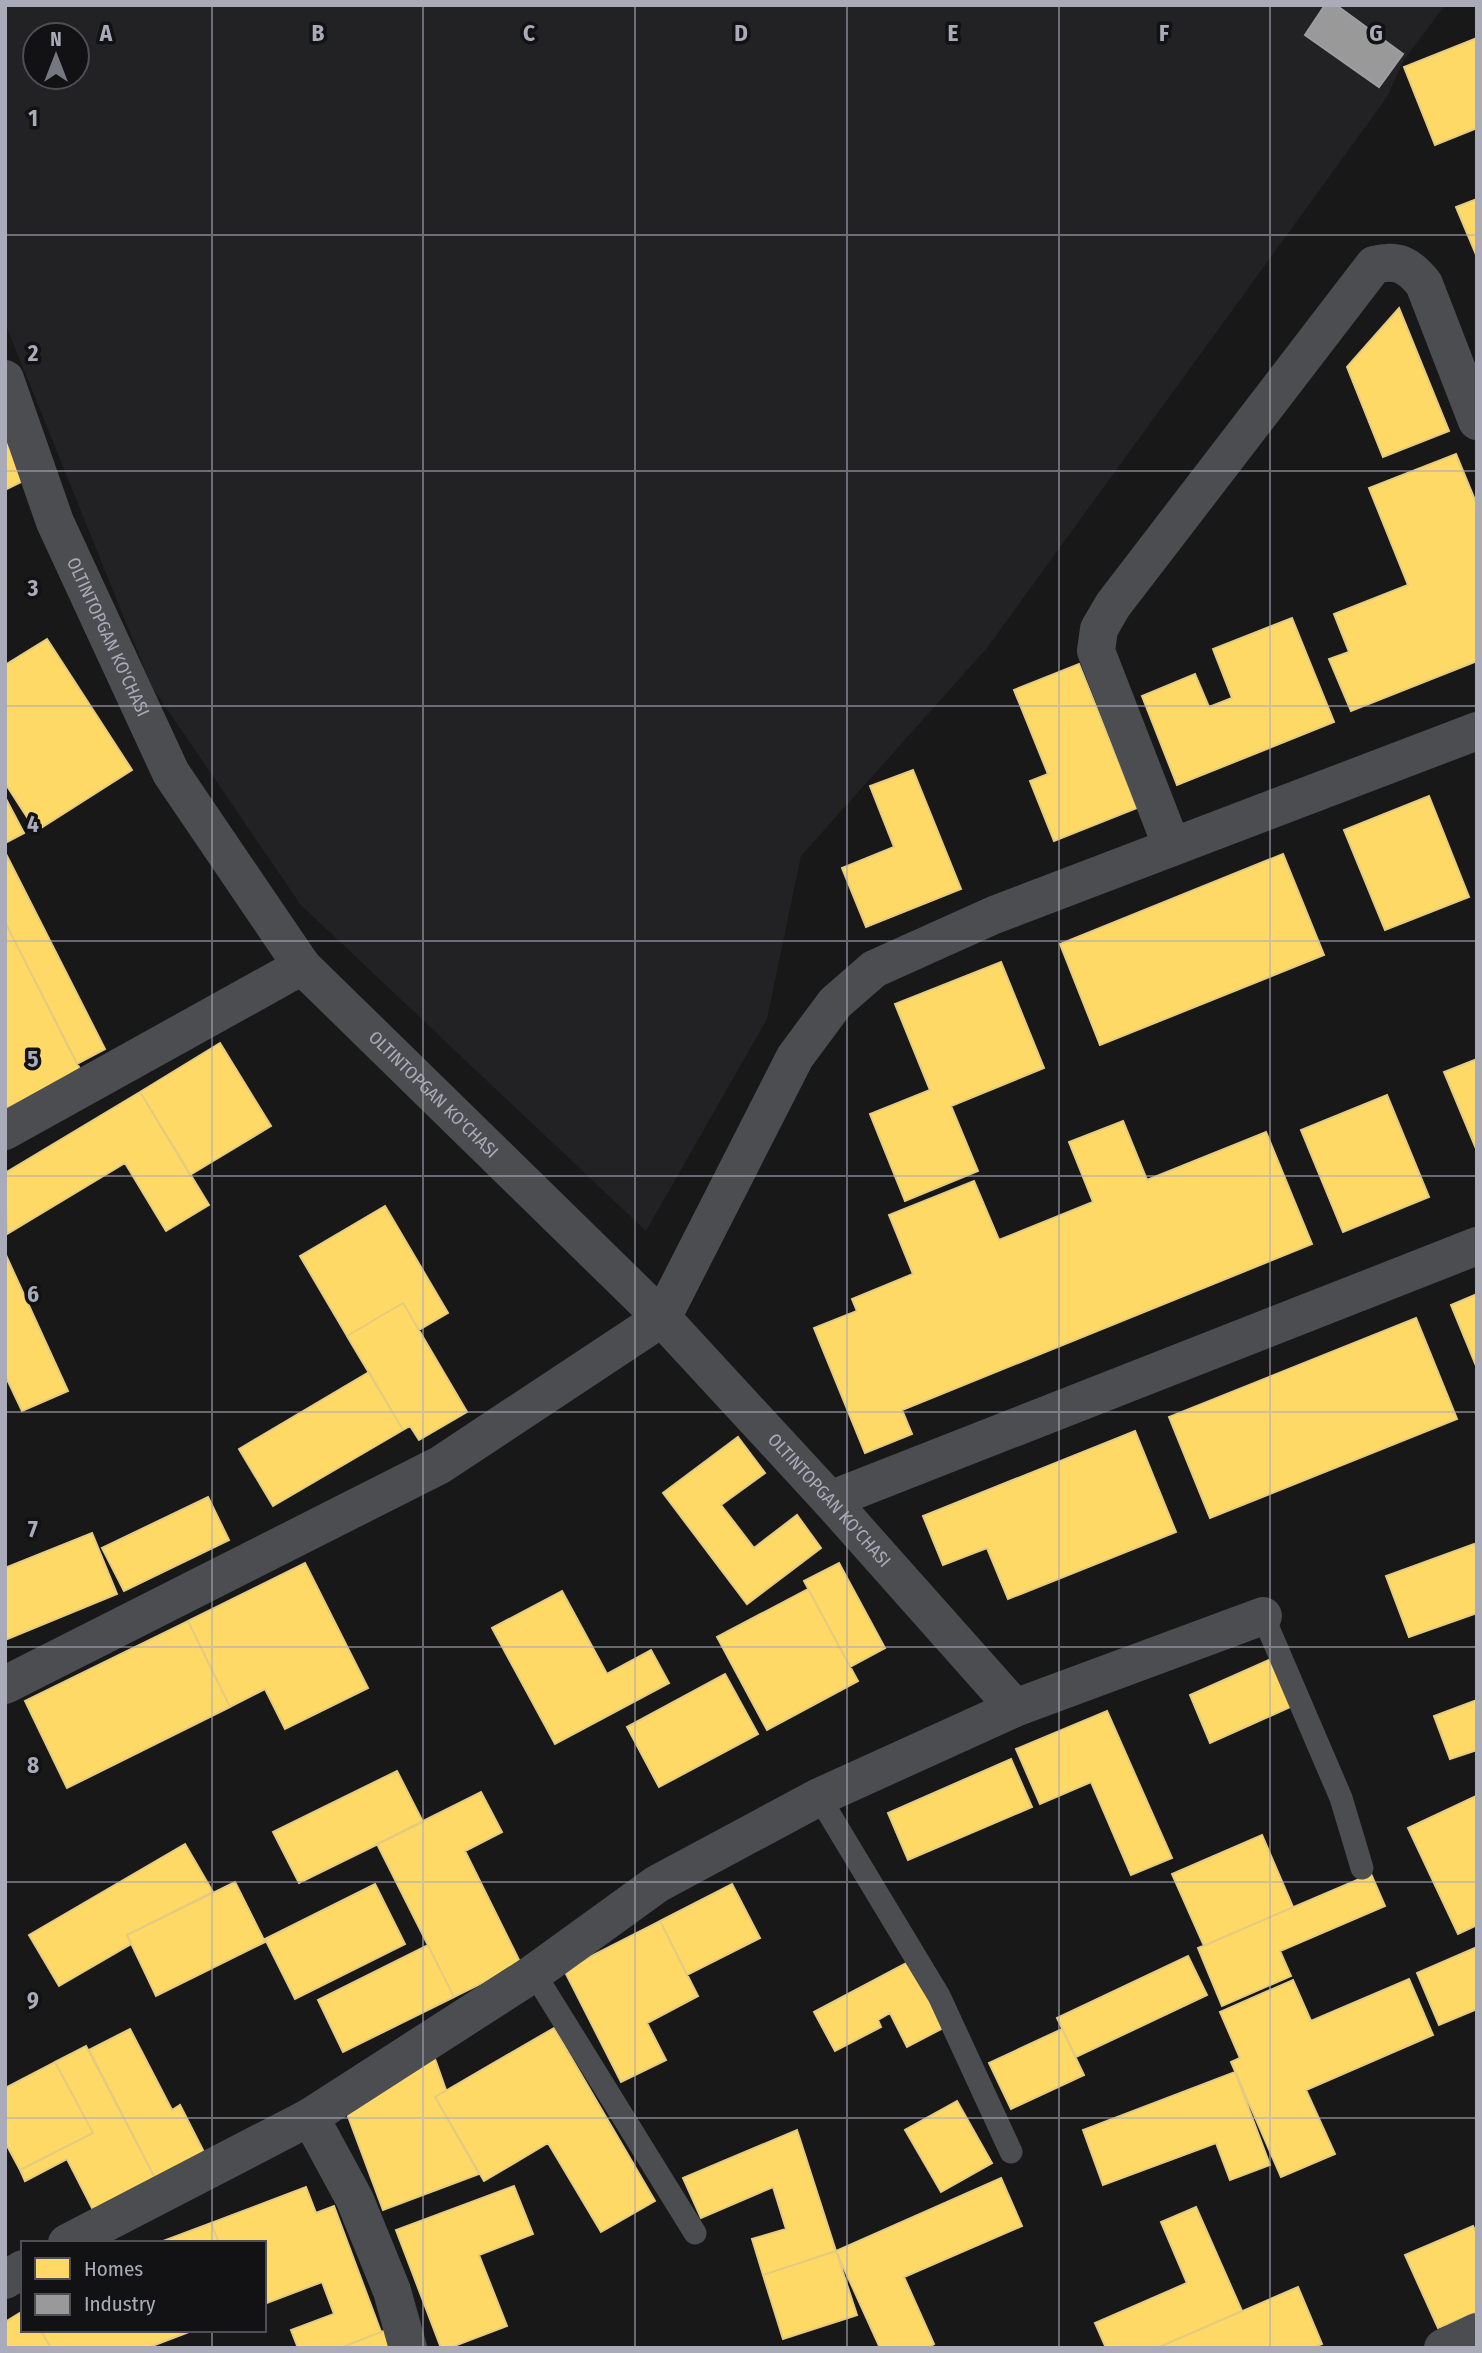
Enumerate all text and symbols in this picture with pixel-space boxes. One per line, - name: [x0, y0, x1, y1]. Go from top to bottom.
- text: A: [99, 19, 113, 47]
- text: B: [312, 19, 325, 47]
- text: C: [523, 19, 535, 47]
- text: D: [734, 19, 748, 47]
- text: E: [948, 19, 959, 47]
- text: F: [1159, 19, 1169, 47]
- text: G: [1369, 19, 1383, 47]
- north arrow: [21, 21, 91, 91]
- text: N: [50, 28, 62, 51]
- text: 1: [28, 104, 38, 132]
- text: 2: [27, 339, 39, 367]
- street label: OLTINTOPGAN KO'CHASI: [62, 554, 154, 720]
- text: 3: [27, 574, 39, 602]
- text: 4: [27, 810, 39, 838]
- street label: OLTINTOPGAN KO'CHASI: [364, 1026, 503, 1163]
- text: 5: [27, 1045, 39, 1073]
- text: 6: [27, 1280, 39, 1308]
- street label: OLTINTOPGAN KO'CHASI: [763, 1429, 895, 1571]
- text: 7: [28, 1515, 38, 1543]
- text: 8: [27, 1751, 39, 1779]
- text: 9: [27, 1986, 39, 2014]
- legend: [21, 2241, 266, 2332]
- text: Homes: [84, 2256, 143, 2282]
- text: Industry: [84, 2291, 156, 2317]

